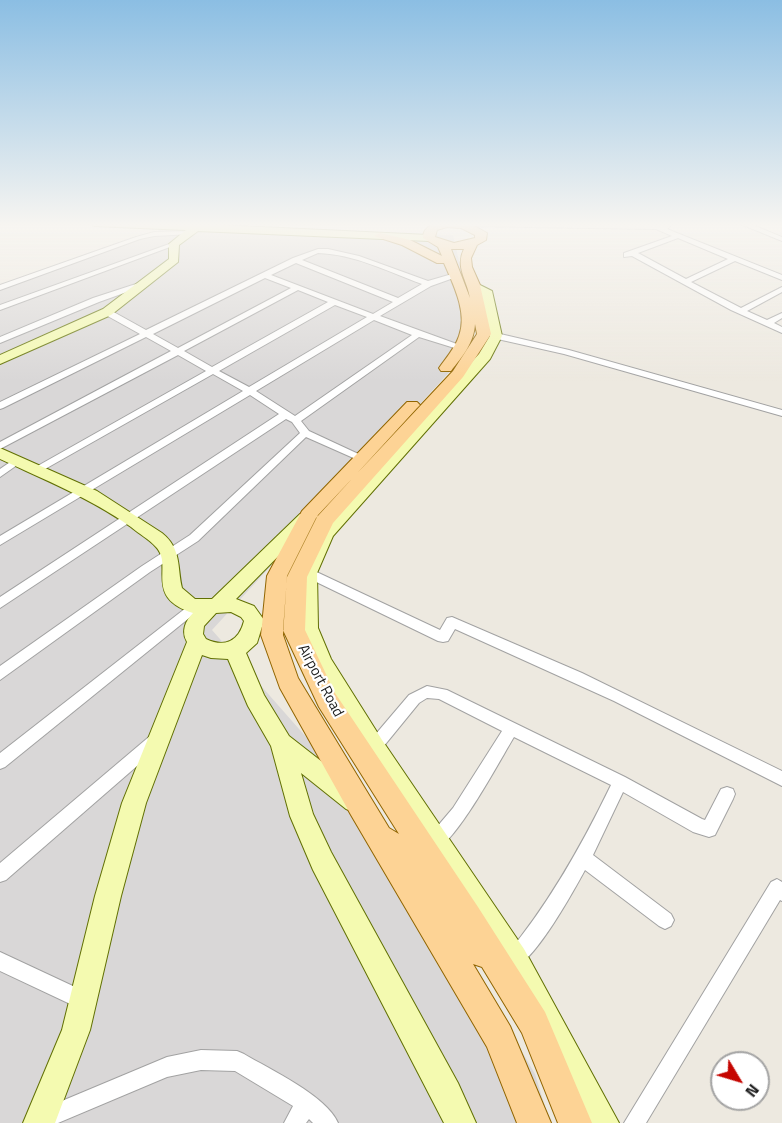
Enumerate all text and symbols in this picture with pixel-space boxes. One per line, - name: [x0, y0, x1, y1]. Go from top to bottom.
- street label: Airport Road: [293, 642, 347, 720]
- north arrow: [710, 1051, 770, 1111]
- text: N: [740, 1079, 765, 1103]

